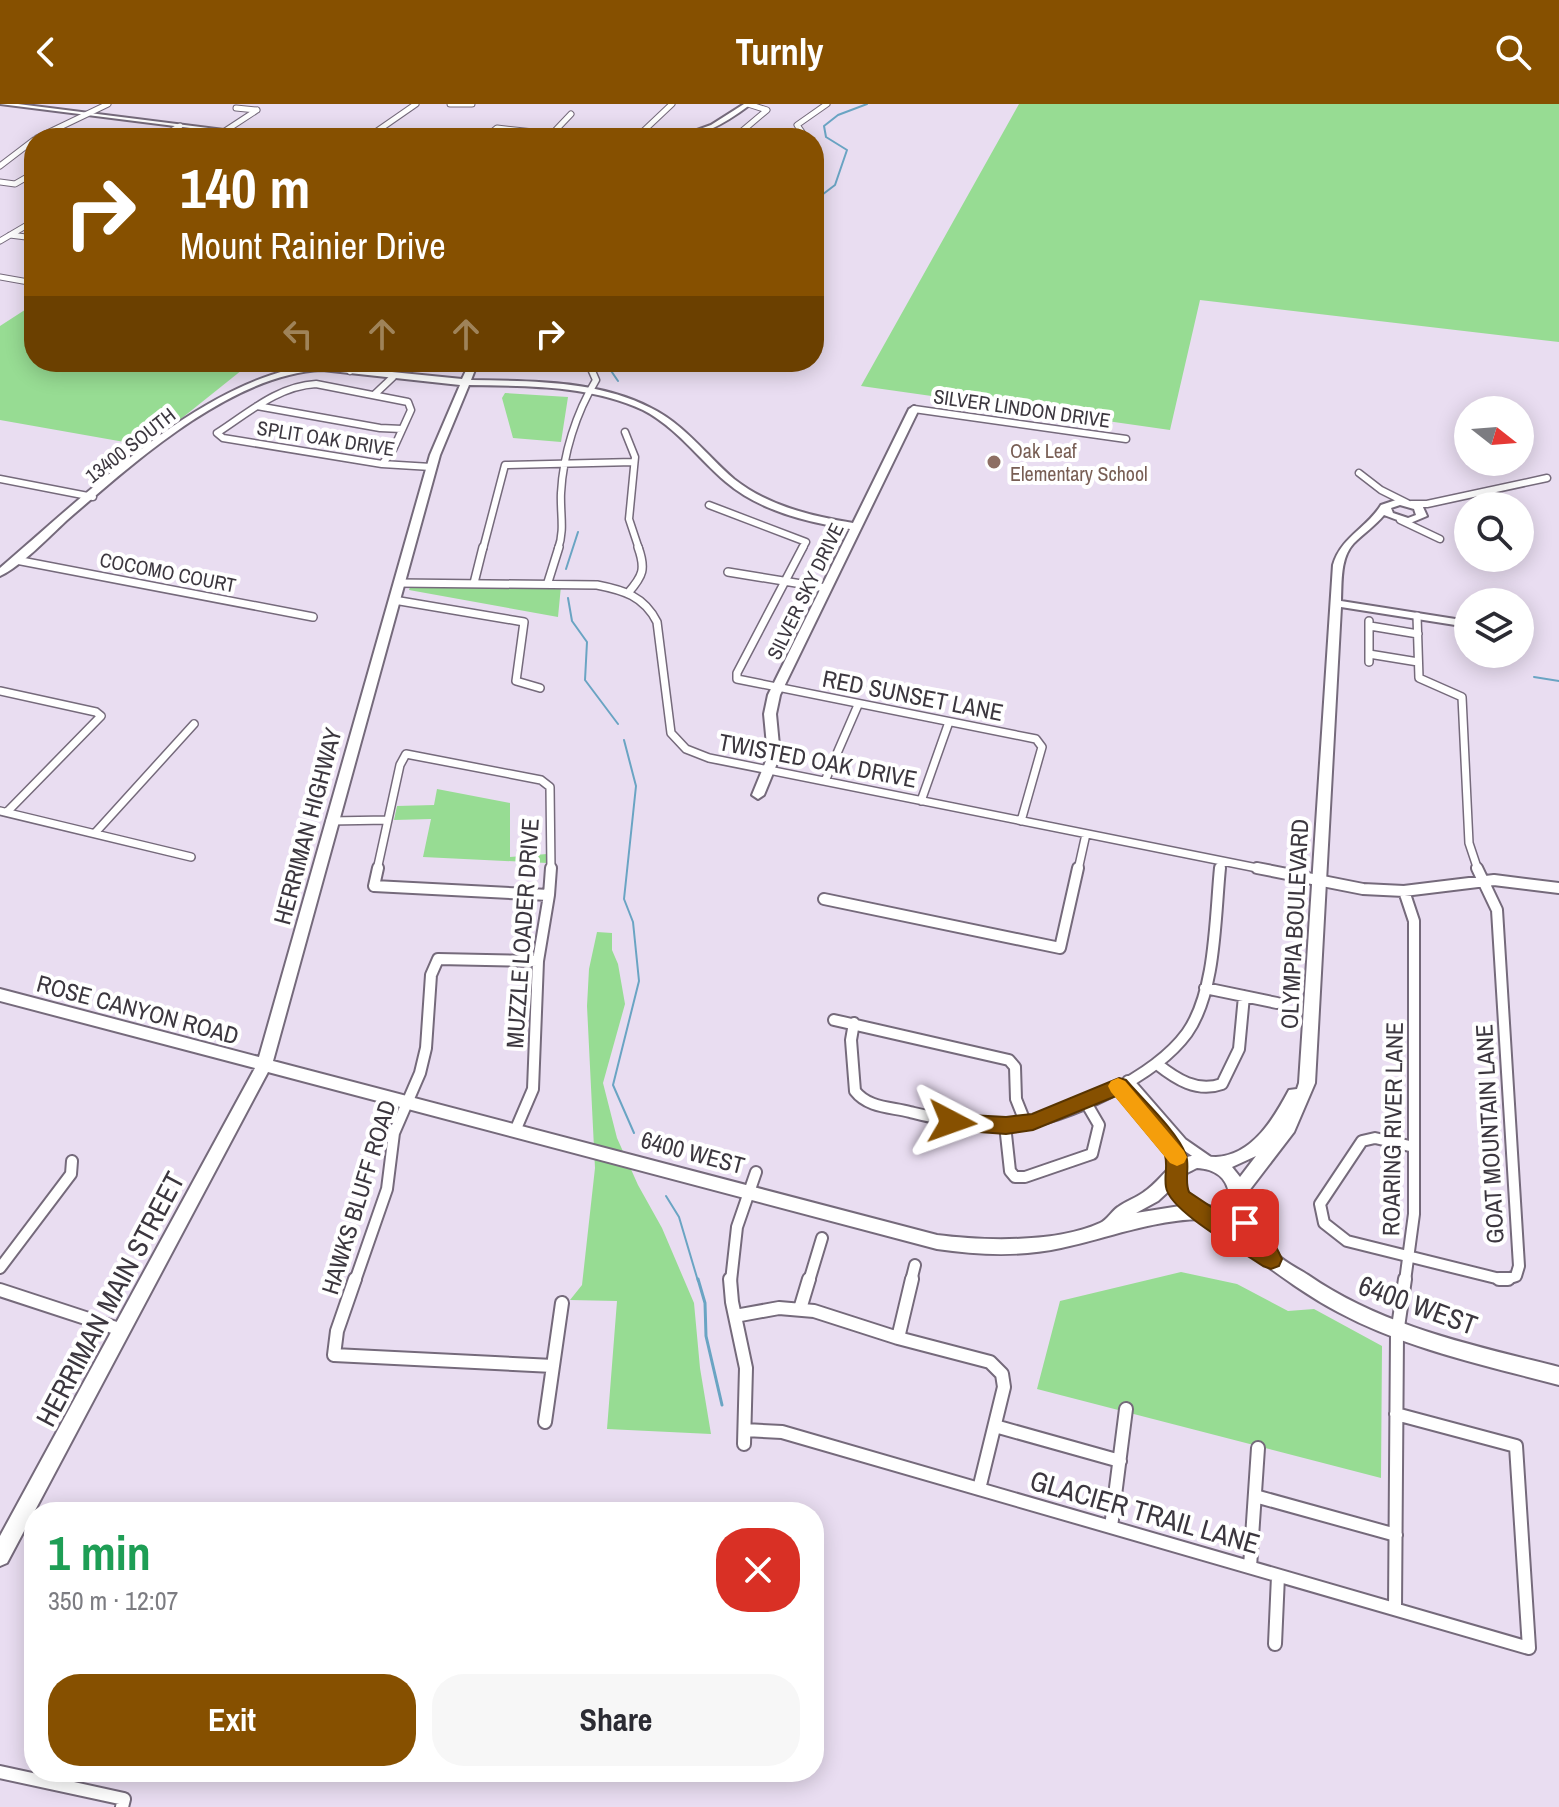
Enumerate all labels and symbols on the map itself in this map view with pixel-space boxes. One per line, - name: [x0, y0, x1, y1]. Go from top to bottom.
- street label: SILVER LINDON DRIVE: [932, 382, 1112, 434]
- north arrow: [1454, 396, 1534, 476]
- street label: 13400 SOUTH: [79, 401, 181, 489]
- street label: SPLIT OAK DRIVE: [255, 414, 397, 462]
- place label: Oak Leaf Elementary School: [1010, 437, 1148, 487]
- marker: Oak Leaf Elementary School: [985, 453, 1003, 471]
- street label: SILVER SKY DRIVE: [760, 518, 850, 664]
- street label: COCOMO COURT: [98, 546, 238, 598]
- street label: RED SUNSET LANE: [820, 662, 1006, 728]
- street label: HERRIMAN HIGHWAY: [265, 724, 349, 928]
- street label: TWISTED OAK DRIVE: [716, 725, 920, 795]
- street label: MUZZLE LOADER DRIVE: [498, 817, 546, 1049]
- street label: OLYMPIA BOULEVARD: [1273, 818, 1315, 1030]
- street label: ROSE CANYON ROAD: [34, 967, 242, 1051]
- street label: ROARING RIVER LANE: [1374, 1022, 1410, 1236]
- street label: GOAT MOUNTAIN LANE: [1467, 1023, 1511, 1245]
- position arrow: [910, 1080, 994, 1164]
- street label: HAWKS BLUFF ROAD: [313, 1096, 403, 1298]
- street label: 6400 WEST: [638, 1123, 748, 1181]
- street label: HERRIMAN MAIN STREET: [27, 1165, 193, 1433]
- pin: [1211, 1189, 1279, 1257]
- street label: 6400 WEST: [1353, 1266, 1483, 1344]
- street label: GLACIER TRAIL LANE: [1026, 1461, 1264, 1563]

